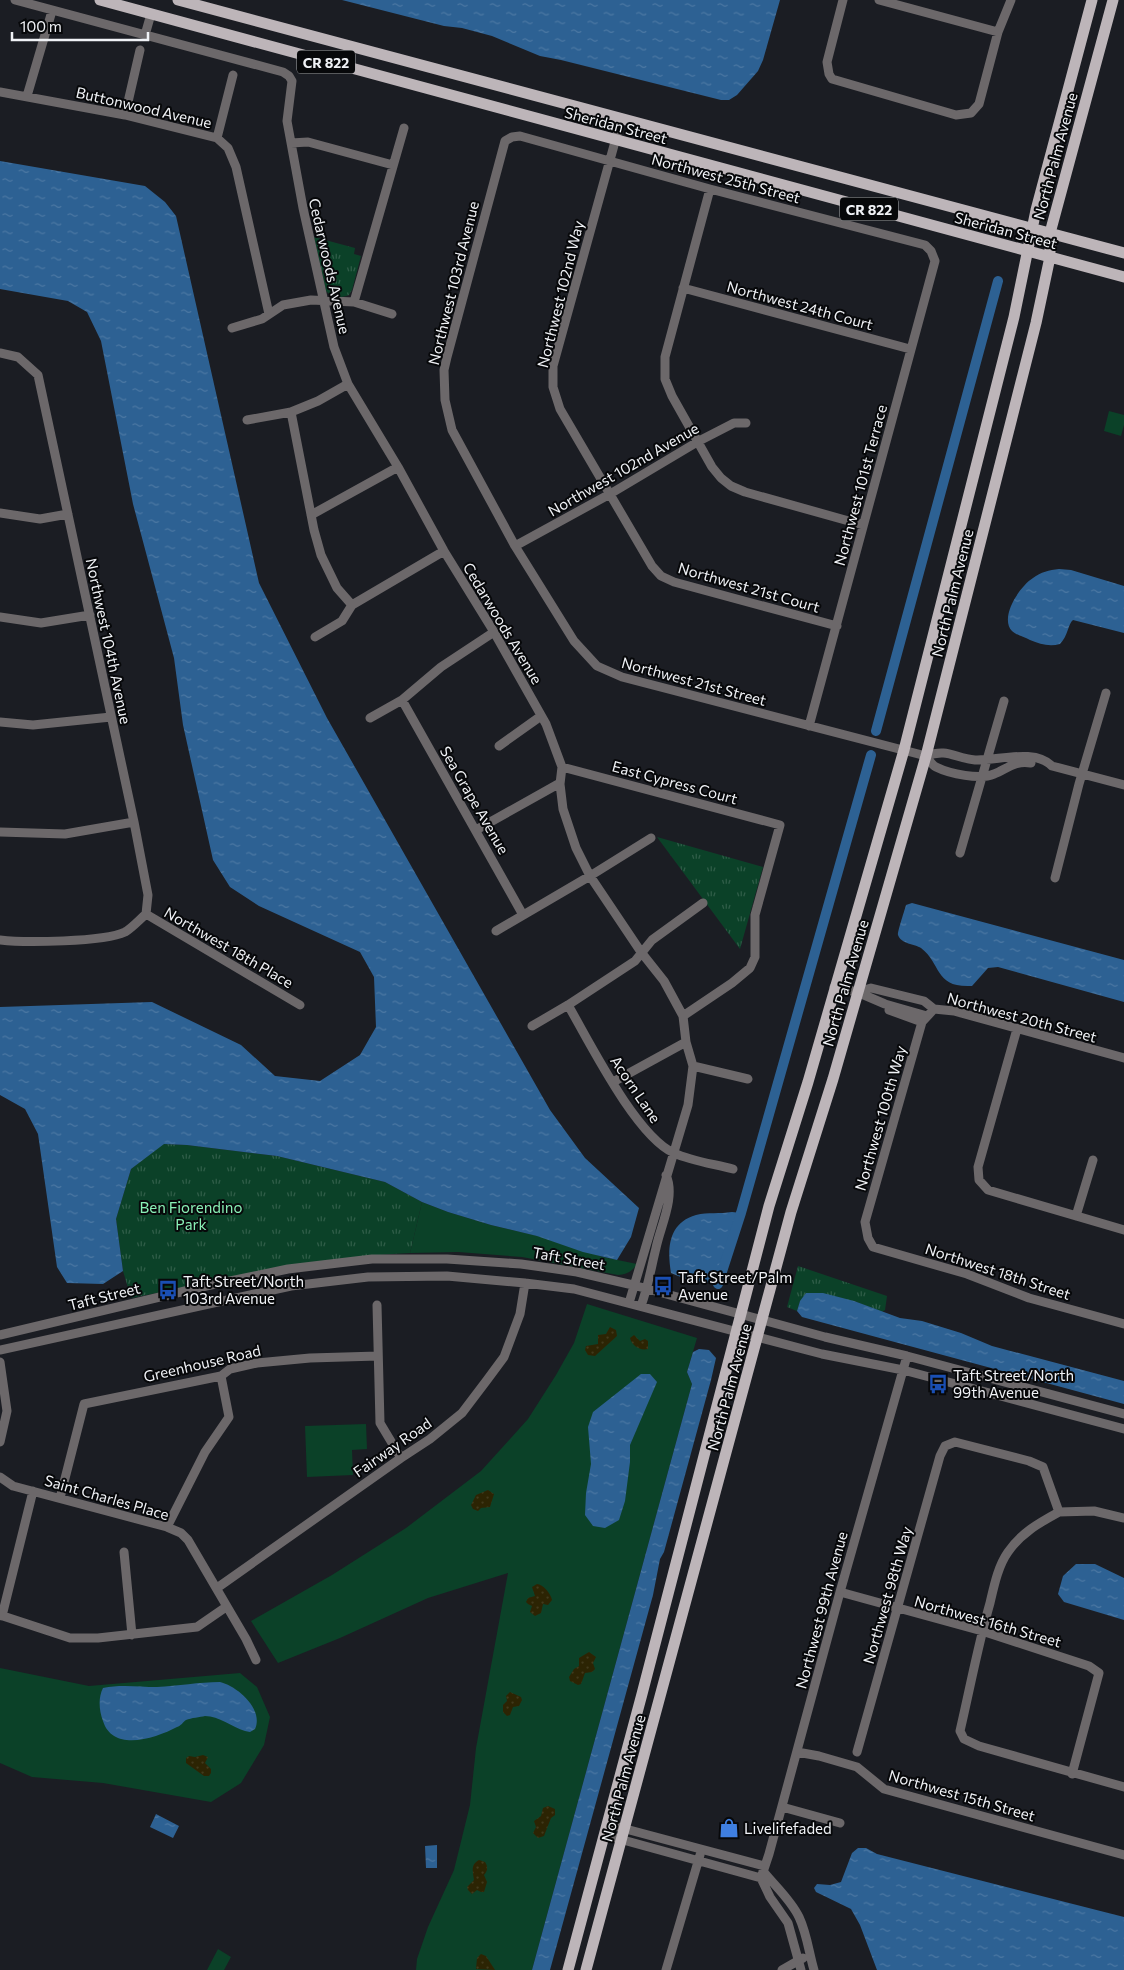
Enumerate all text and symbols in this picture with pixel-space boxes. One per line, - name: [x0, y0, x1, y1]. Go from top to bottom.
- scale bar: [12, 10, 149, 42]
- text: 100 m: [20, 17, 62, 35]
- road number: CR 822: [297, 51, 355, 74]
- street label: Buttonwood Avenue: [74, 83, 214, 131]
- street label: North Palm Avenue: [1029, 90, 1081, 222]
- street label: Sheridan Street: [563, 103, 669, 147]
- street label: Northwest 25th Street: [650, 149, 802, 207]
- street label: Cedarwoods Avenue: [306, 196, 354, 336]
- road number: CR 822: [840, 198, 898, 220]
- street label: Northwest 103rd Avenue: [424, 199, 482, 367]
- street label: Sheridan Street: [953, 208, 1059, 252]
- street label: Northwest 102nd Way: [533, 218, 587, 369]
- street label: Northwest 24th Court: [725, 277, 875, 333]
- street label: Northwest 101st Terrace: [830, 402, 890, 568]
- street label: Northwest 102nd Avenue: [544, 418, 702, 520]
- street label: North Palm Avenue: [927, 527, 977, 659]
- street label: Northwest 104th Avenue: [83, 556, 135, 726]
- street label: Northwest 21st Court: [676, 558, 822, 616]
- street label: Cedarwoods Avenue: [460, 559, 546, 687]
- street label: Northwest 21st Street: [620, 653, 768, 709]
- street label: Sea Grape Avenue: [437, 743, 513, 857]
- street label: East Cypress Court: [610, 757, 740, 807]
- street label: Northwest 18th Place: [161, 903, 297, 991]
- street label: North Palm Avenue: [818, 918, 872, 1048]
- street label: Northwest 20th Street: [945, 988, 1099, 1046]
- street label: Northwest 100th Way: [851, 1043, 909, 1193]
- street label: Acorn Lane: [607, 1052, 665, 1126]
- park label: Ben Fiorendino Park: [140, 1198, 242, 1233]
- street label: Northwest 18th Street: [923, 1239, 1073, 1303]
- street label: Taft Street: [531, 1243, 607, 1273]
- place label: Taft Street/Palm Avenue: [678, 1268, 792, 1303]
- place label: Taft Street/North 103rd Avenue: [183, 1272, 304, 1307]
- bus stop icon: Taft Street/Palm Avenue: [652, 1275, 674, 1297]
- street label: Taft Street: [66, 1278, 142, 1314]
- bus stop icon: Taft Street/North 103rd Avenue: [157, 1279, 179, 1301]
- street label: North Palm Avenue: [703, 1321, 755, 1453]
- street label: Greenhouse Road: [142, 1341, 262, 1385]
- place label: Taft Street/North 99th Avenue: [953, 1366, 1074, 1401]
- bus stop icon: Taft Street/North 99th Avenue: [927, 1373, 949, 1395]
- street label: Fairway Road: [349, 1413, 435, 1481]
- street label: Saint Charles Place: [43, 1471, 171, 1523]
- street label: Northwest 98th Way: [859, 1524, 915, 1666]
- street label: Northwest 99th Avenue: [791, 1529, 851, 1691]
- street label: Northwest 16th Street: [913, 1591, 1063, 1651]
- street label: North Palm Avenue: [597, 1712, 649, 1844]
- street label: Northwest 15th Street: [887, 1765, 1037, 1825]
- shop icon: Livelifefaded: [718, 1817, 740, 1839]
- place label: Livelifefaded: [744, 1819, 832, 1837]

